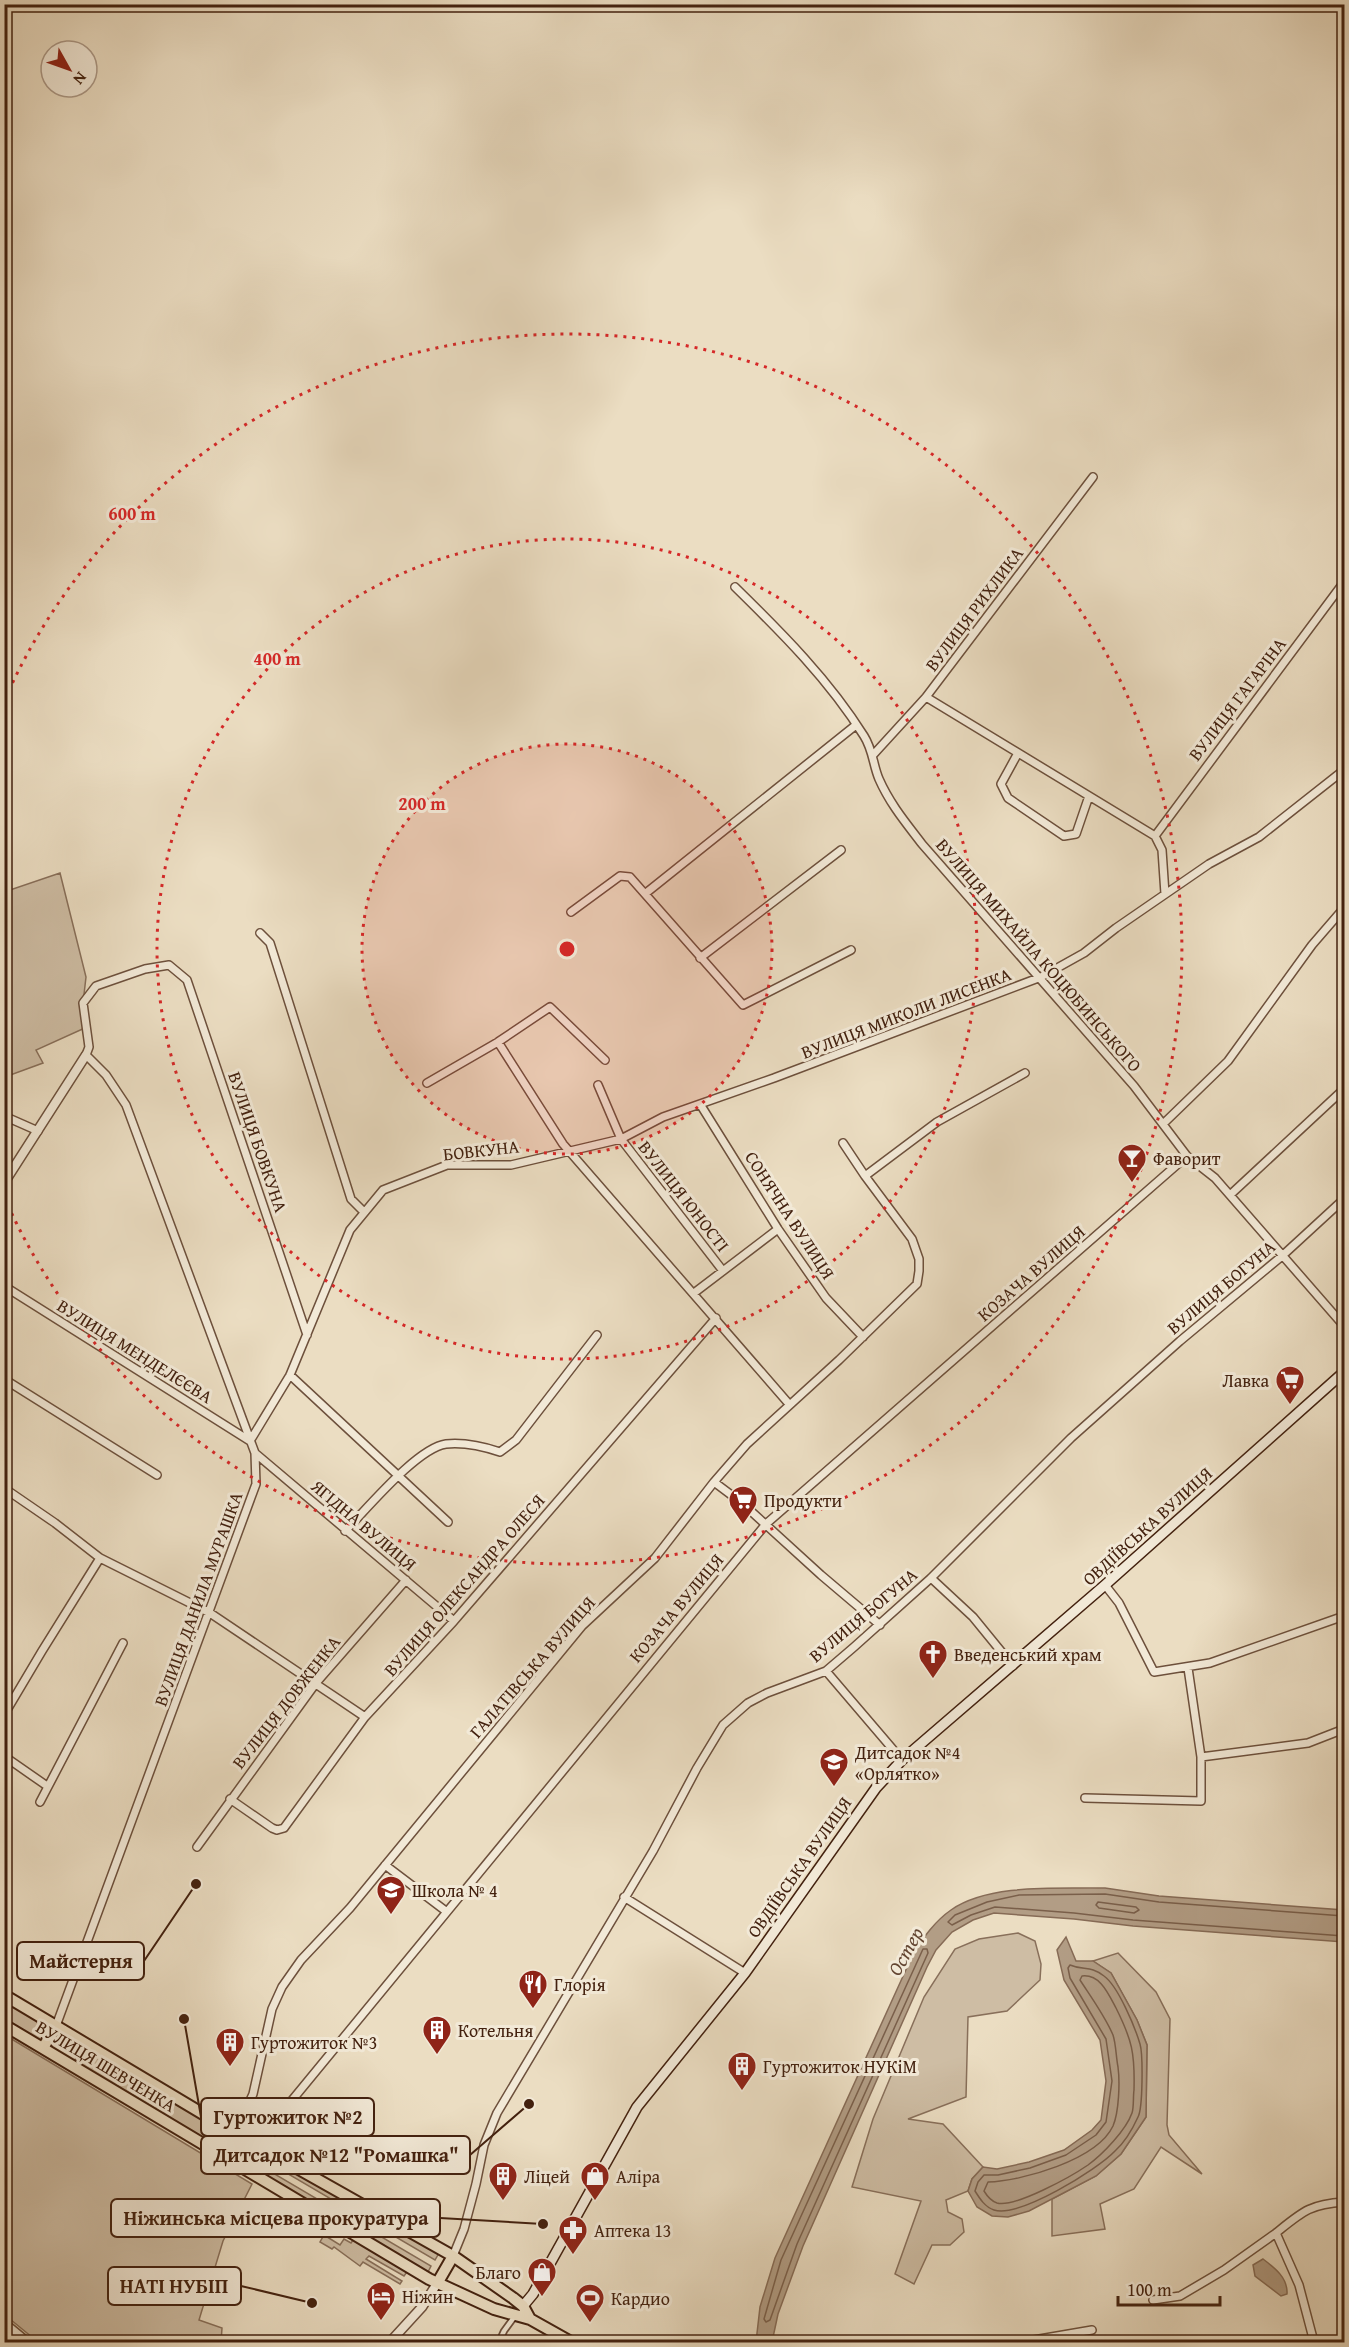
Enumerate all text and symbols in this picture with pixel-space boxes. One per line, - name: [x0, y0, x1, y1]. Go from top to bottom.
- north arrow: [39, 39, 99, 99]
- text: N: [68, 67, 93, 91]
- text: 600 m: [108, 500, 156, 527]
- street label: ВУЛИЦЯ РИХЛИКА: [918, 541, 1030, 677]
- street label: ВУЛИЦЯ ГАГАРІНА: [1182, 632, 1292, 766]
- text: 400 m: [253, 645, 301, 672]
- text: 200 m: [398, 790, 446, 817]
- street label: ВУЛИЦЯ МИХАЙЛА КОЦЮБИНСЬКОГО: [930, 832, 1148, 1078]
- centre of rings: [557, 939, 577, 959]
- street label: ВУЛИЦЯ МИКОЛИ ЛИСЕНКА: [797, 960, 1015, 1066]
- street label: ВУЛИЦЯ БОВКУНА: [221, 1068, 295, 1216]
- street label: БОВКУНА: [442, 1133, 520, 1167]
- street label: ВУЛИЦЯ ЮНОСТІ: [632, 1135, 736, 1257]
- bar icon: Фаворит: [1116, 1142, 1148, 1184]
- place label: Фаворит: [1153, 1145, 1221, 1172]
- street label: СОНЯЧНА ВУЛИЦЯ: [738, 1146, 842, 1285]
- street label: КОЗАЧА ВУЛИЦЯ: [971, 1218, 1091, 1327]
- street label: ВУЛИЦЯ БОГУНА: [1161, 1233, 1281, 1341]
- street label: ВУЛИЦЯ МЕНДЕЛЄЄВА: [52, 1292, 218, 1410]
- supermarket icon: Лавка: [1274, 1364, 1306, 1406]
- place label: Лавка: [1222, 1367, 1269, 1394]
- street label: ОВДІЇВСЬКА ВУЛИЦЯ: [1076, 1460, 1218, 1592]
- street label: ЯГІДНА ВУЛИЦЯ: [305, 1472, 423, 1577]
- supermarket icon: Продукти: [727, 1484, 759, 1526]
- place label: Продукти: [764, 1487, 843, 1514]
- street label: ВУЛИЦЯ ДАНИЛА МУРАШКА: [147, 1488, 249, 1710]
- street label: ВУЛИЦЯ ОЛЕКСАНДРА ОЛЕСЯ: [377, 1488, 551, 1682]
- street label: КОЗАЧА ВУЛИЦЯ: [622, 1547, 730, 1668]
- street label: ВУЛИЦЯ БОГУНА: [803, 1561, 923, 1669]
- street label: ГАЛАТІВСЬКА ВУЛИЦЯ: [463, 1590, 602, 1744]
- street label: ВУЛИЦЯ ДОВЖЕНКА: [225, 1630, 347, 1774]
- church icon: Введенський храм: [917, 1638, 949, 1680]
- place label: Введенський храм: [954, 1641, 1102, 1668]
- place label: Дитсадок №4 «Орлятко»: [854, 1739, 960, 1787]
- school or university icon: Дитсадок №4 «Орлятко»: [818, 1746, 850, 1788]
- street label: ОВДІЇВСЬКА ВУЛИЦЯ: [740, 1791, 858, 1943]
- school or university icon: Школа № 4: [375, 1874, 407, 1916]
- place label: Школа № 4: [412, 1877, 498, 1904]
- water label: Остер: [880, 1921, 930, 1981]
- callout: Майстерня: [17, 1942, 144, 1980]
- text: Майстерня: [29, 1946, 133, 1975]
- restaurant icon: Глорія: [517, 1968, 549, 2010]
- place label: Глорія: [554, 1971, 606, 1998]
- street label: ВУЛИЦЯ ШЕВЧЕНКА: [31, 2013, 181, 2119]
- building icon: Котельня: [421, 2014, 453, 2056]
- place label: Котельня: [458, 2017, 533, 2044]
- building icon: Гуртожиток №3: [214, 2026, 246, 2068]
- place label: Гуртожиток №3: [251, 2029, 377, 2056]
- building icon: Гуртожиток НУКіМ: [726, 2050, 758, 2092]
- place label: Гуртожиток НУКіМ: [763, 2053, 917, 2080]
- callout: Гуртожиток №2: [201, 2098, 374, 2136]
- text: Гуртожиток №2: [213, 2102, 363, 2131]
- callout: Дитсадок №12 "Ромашка": [201, 2136, 470, 2174]
- text: Дитсадок №12 "Ромашка": [212, 2140, 459, 2169]
- building icon: Ліцей: [487, 2160, 519, 2202]
- shop icon: Аліра: [579, 2160, 611, 2202]
- place label: Ліцей: [524, 2163, 570, 2190]
- place label: Аліра: [616, 2163, 661, 2190]
- callout: Ніжинська місцева прокуратура: [111, 2199, 440, 2237]
- text: Ніжинська місцева прокуратура: [124, 2203, 429, 2232]
- pharmacy icon: Аптека 13: [557, 2214, 589, 2256]
- place label: Аптека 13: [594, 2217, 672, 2244]
- shop icon: Благо: [526, 2256, 558, 2298]
- place label: Благо: [476, 2259, 521, 2286]
- callout: НАТІ НУБІП: [108, 2267, 241, 2305]
- scale bar: [1118, 2269, 1220, 2307]
- text: НАТІ НУБІП: [120, 2271, 228, 2300]
- text: 100 m: [1127, 2276, 1172, 2303]
- hotel icon: Ніжин: [365, 2280, 397, 2322]
- sports icon: Кардио: [574, 2282, 606, 2324]
- place label: Ніжин: [402, 2283, 453, 2310]
- place label: Кардио: [611, 2285, 670, 2312]

